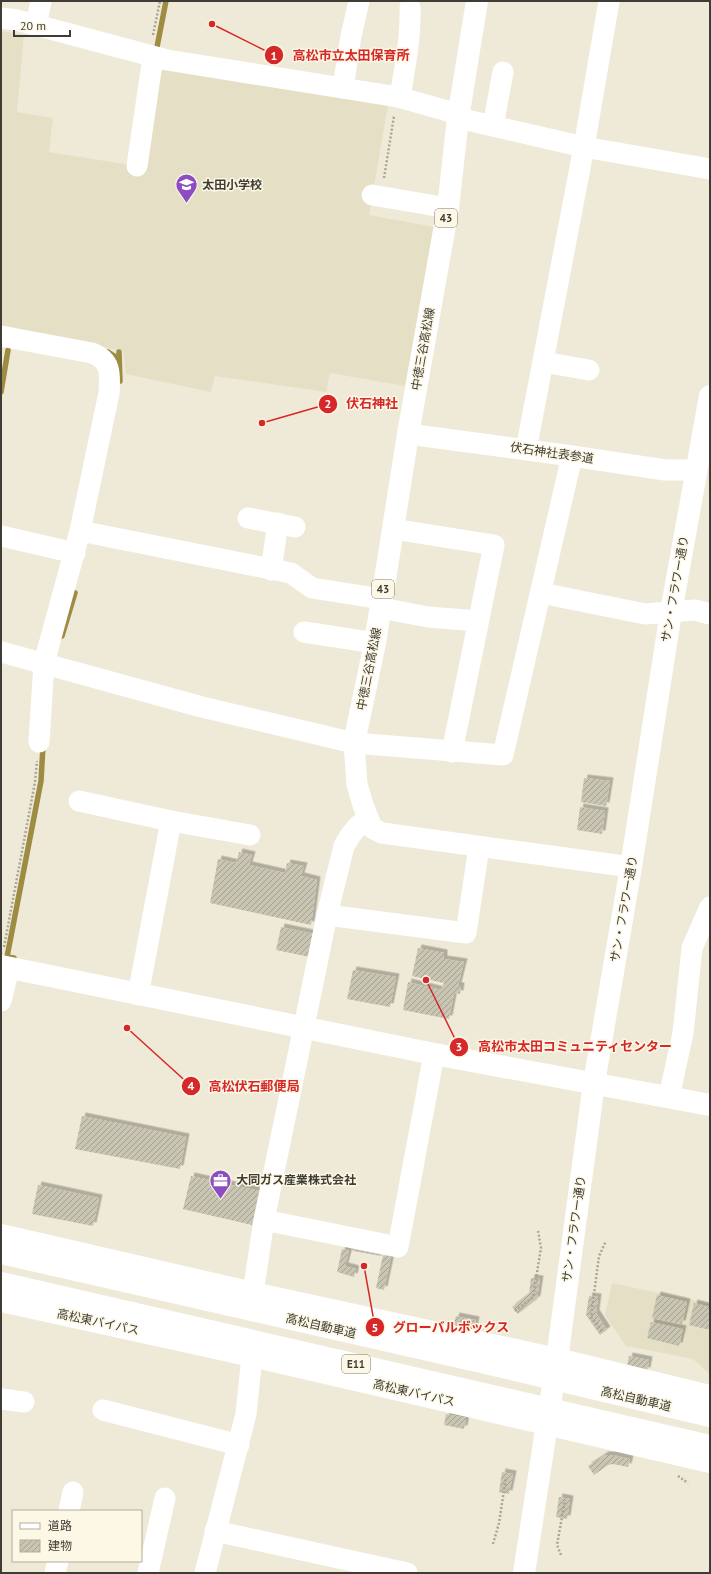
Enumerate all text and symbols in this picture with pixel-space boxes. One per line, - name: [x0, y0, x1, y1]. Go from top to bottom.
- scale bar: [14, 12, 70, 38]
- text: 20 m: [20, 18, 46, 33]
- callout: 高松市立太田保育所: [264, 43, 417, 68]
- text: 高松市立太田保育所: [292, 47, 410, 64]
- text: 1: [271, 48, 277, 63]
- school or university icon: 太田小学校: [173, 172, 199, 205]
- place label: 太田小学校: [202, 177, 262, 192]
- road number: 43: [435, 209, 457, 227]
- street label: 中徳三谷高松線: [408, 306, 437, 392]
- callout: 伏石神社: [318, 391, 406, 416]
- text: 伏石神社: [346, 395, 398, 412]
- text: 2: [325, 396, 331, 411]
- street label: 伏石神社表参道: [509, 439, 595, 466]
- street label: サン・フラワー通り: [658, 534, 691, 643]
- road number: 43: [372, 580, 394, 598]
- street label: 中徳三谷高松線: [353, 626, 384, 712]
- street label: サン・フラワー通り: [607, 854, 640, 963]
- callout: 高松市太田コミュニティセンター: [449, 1034, 680, 1059]
- text: 高松市太田コミュニティセンター: [478, 1038, 672, 1055]
- text: 3: [456, 1039, 462, 1054]
- callout: 高松伏石郵便局: [181, 1073, 308, 1098]
- text: 4: [188, 1078, 195, 1093]
- text: 高松伏石郵便局: [208, 1078, 300, 1095]
- office icon: 大同ガス産業株式会社: [208, 1167, 234, 1200]
- place label: 大同ガス産業株式会社: [236, 1172, 356, 1187]
- street label: サン・フラワー通り: [559, 1174, 588, 1283]
- street label: 高松東バイパス: [56, 1305, 141, 1338]
- street label: 高松自動車道: [284, 1310, 358, 1341]
- callout: グローバルボックス: [365, 1315, 518, 1340]
- text: グローバルボックス: [393, 1319, 509, 1336]
- text: 5: [372, 1320, 378, 1335]
- road number: E11: [342, 1355, 370, 1373]
- street label: 高松東バイパス: [372, 1376, 457, 1409]
- street label: 高松自動車道: [599, 1383, 673, 1414]
- legend: [12, 1510, 142, 1562]
- text: 道路: [48, 1518, 72, 1533]
- text: 建物: [48, 1538, 72, 1553]

